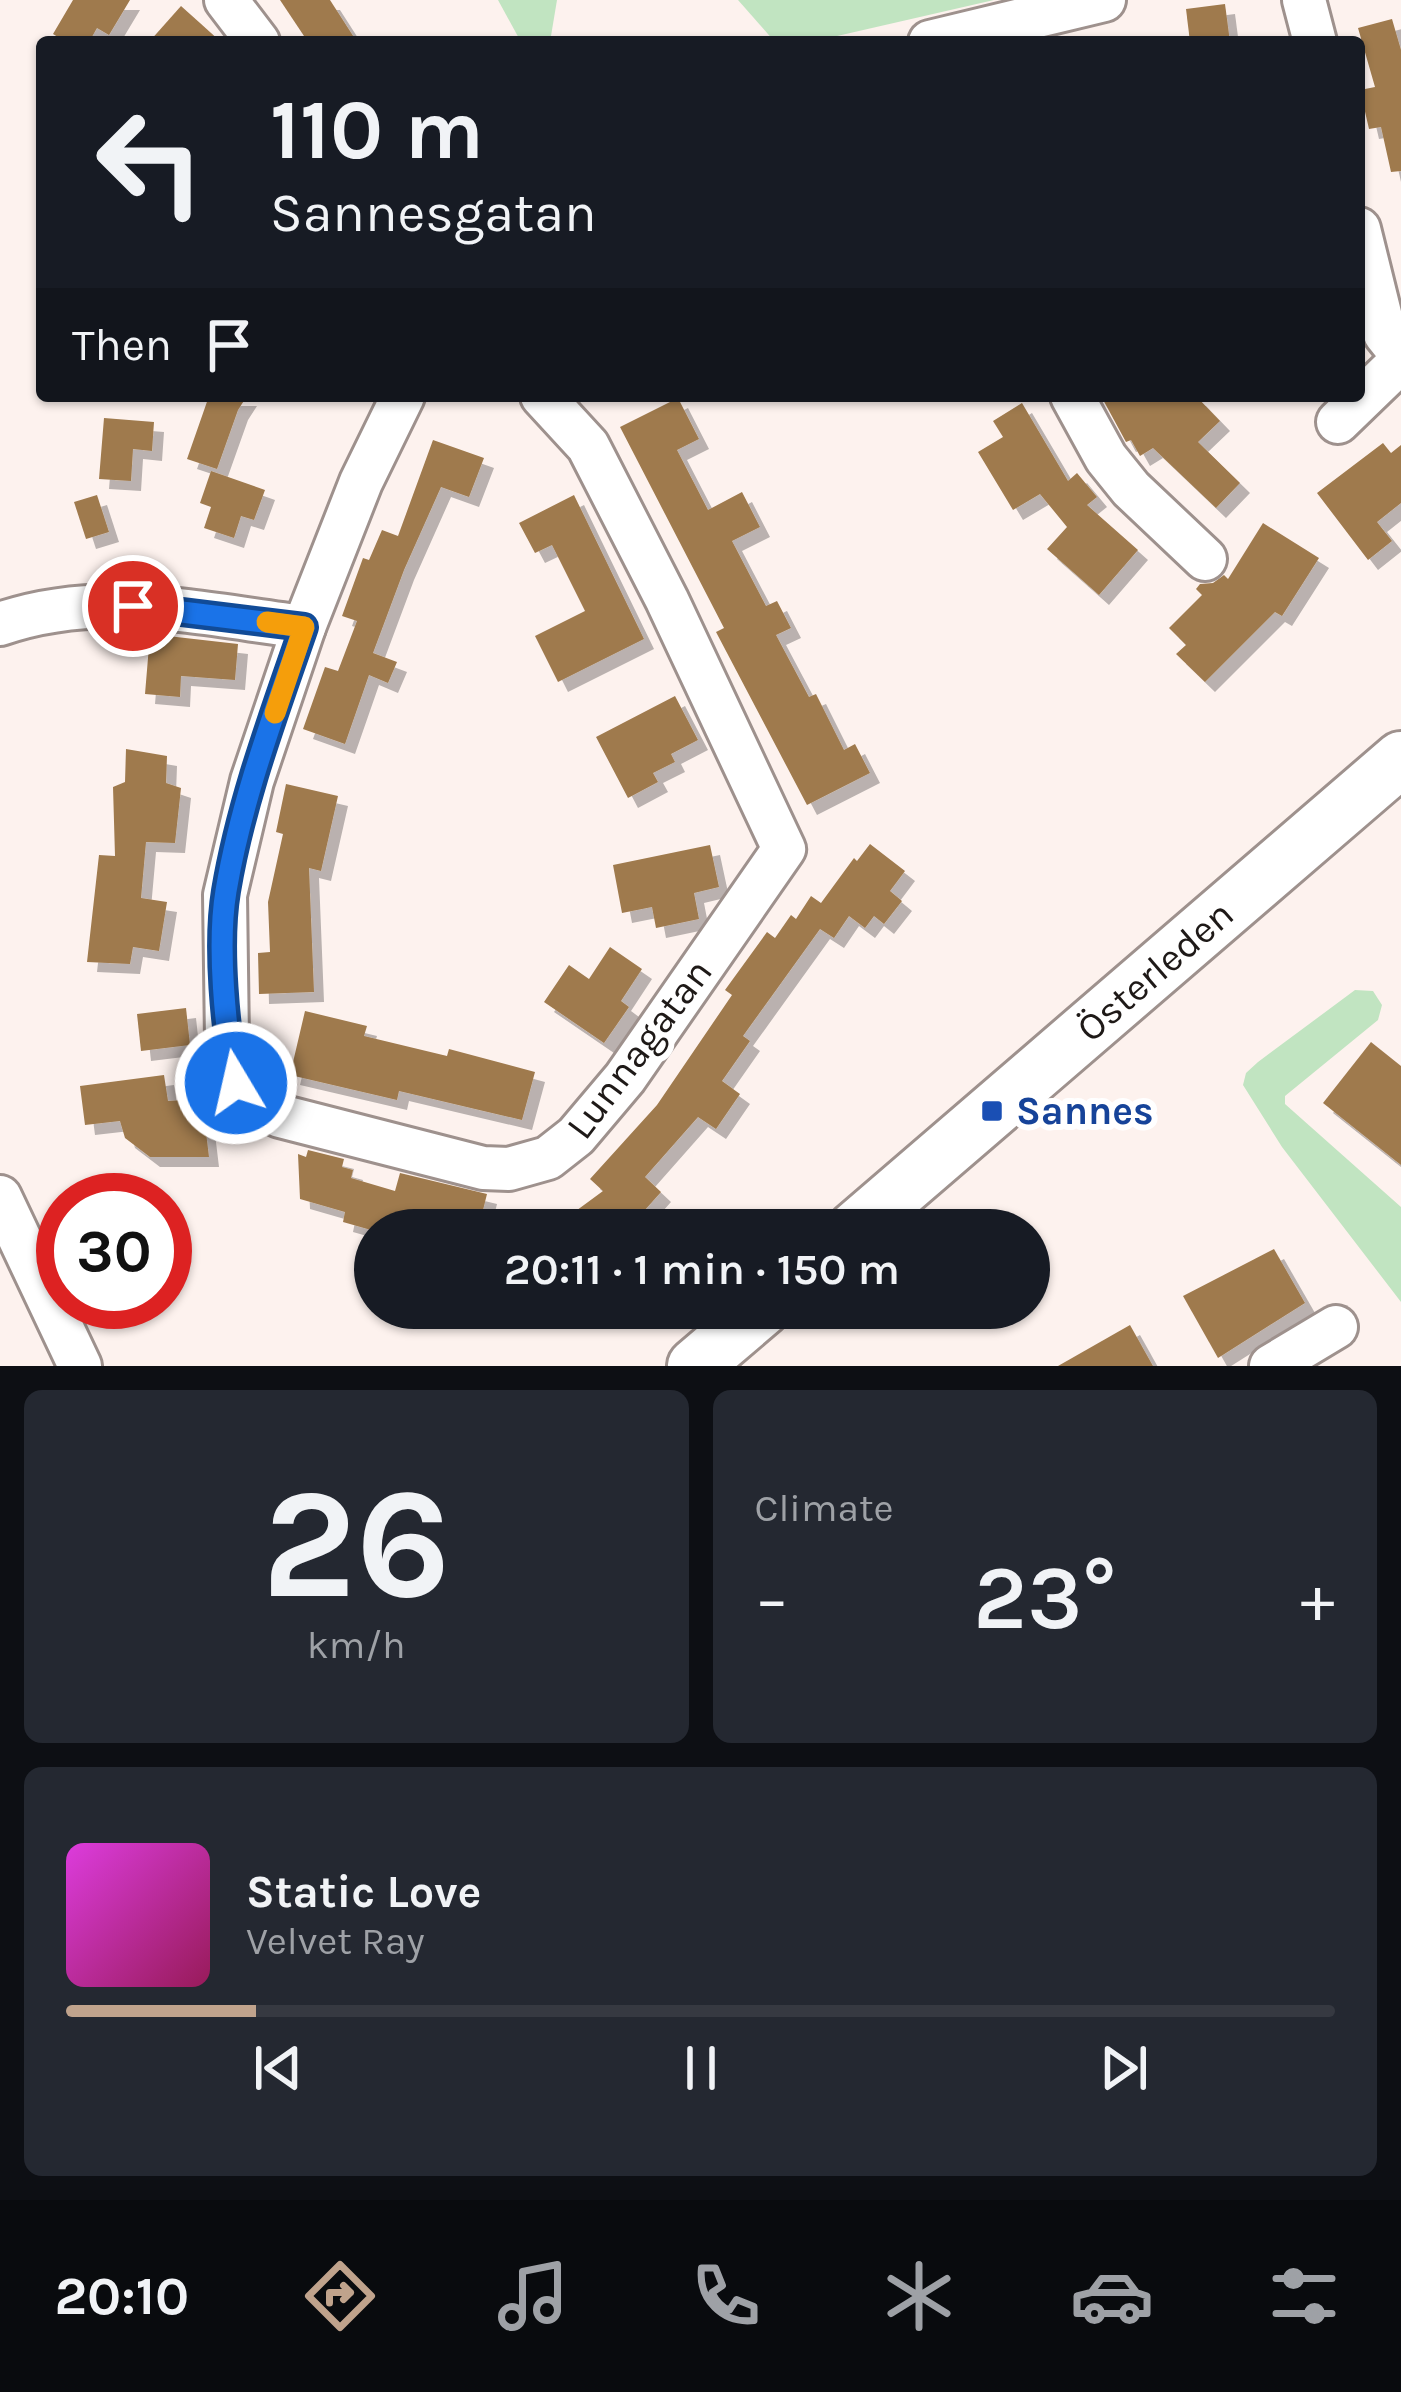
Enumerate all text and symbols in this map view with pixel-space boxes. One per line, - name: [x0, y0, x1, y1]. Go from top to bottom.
- text: 110 m: [270, 81, 484, 179]
- icon: left: [72, 84, 228, 240]
- text: Sannesgatan: [270, 181, 596, 245]
- icon: arrive: [196, 312, 262, 378]
- text: Then: [72, 319, 172, 371]
- pin: [82, 555, 184, 657]
- icon: arrive: [100, 573, 166, 639]
- street label: Österleden: [1067, 891, 1243, 1051]
- street label: Lunnagatan: [556, 950, 722, 1148]
- position arrow: [173, 1020, 299, 1146]
- place label: Sannes: [1016, 1088, 1154, 1134]
- marker: Sannes: [979, 1098, 1005, 1124]
- speed limit sign: 30: [36, 1173, 192, 1329]
- text: 20:11 · 1 min · 150 m: [504, 1243, 900, 1295]
- text: 26: [262, 1453, 451, 1635]
- text: Climate: [755, 1485, 894, 1531]
- text: 23°: [973, 1545, 1116, 1651]
- text: −: [755, 1560, 789, 1638]
- text: +: [1300, 1560, 1335, 1638]
- text: km/h: [307, 1622, 406, 1668]
- text: Static Love: [246, 1866, 481, 1918]
- text: Velvet Ray: [246, 1918, 425, 1964]
- icon: previous: [245, 2035, 311, 2101]
- icon: pause: [668, 2035, 734, 2101]
- icon: next: [1091, 2035, 1157, 2101]
- icon: directions: [298, 2254, 382, 2338]
- icon: music: [491, 2254, 575, 2338]
- icon: phone: [684, 2254, 768, 2338]
- icon: climate: [877, 2254, 961, 2338]
- icon: car: [1070, 2254, 1154, 2338]
- icon: filters: [1262, 2254, 1346, 2338]
- text: 20:10: [54, 2264, 189, 2328]

